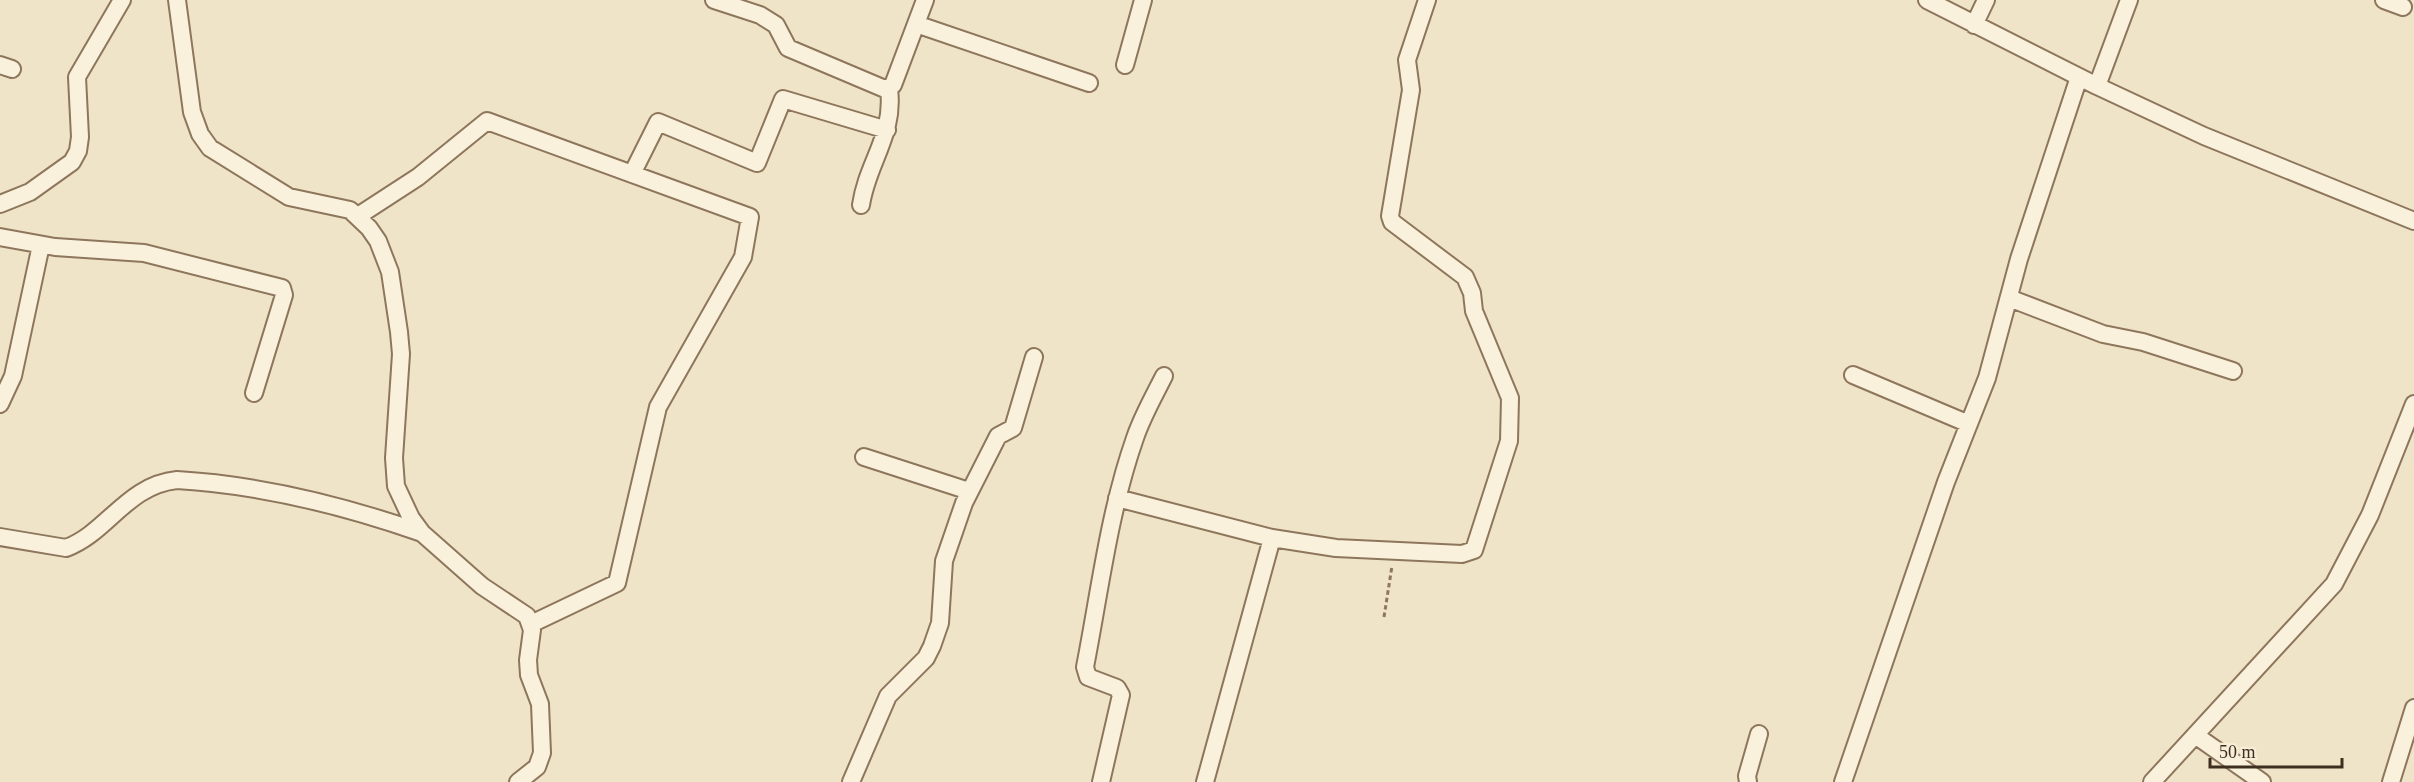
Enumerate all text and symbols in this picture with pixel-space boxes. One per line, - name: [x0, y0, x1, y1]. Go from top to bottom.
- scale bar: [2210, 731, 2342, 769]
- text: 50 m: [2219, 742, 2256, 762]

